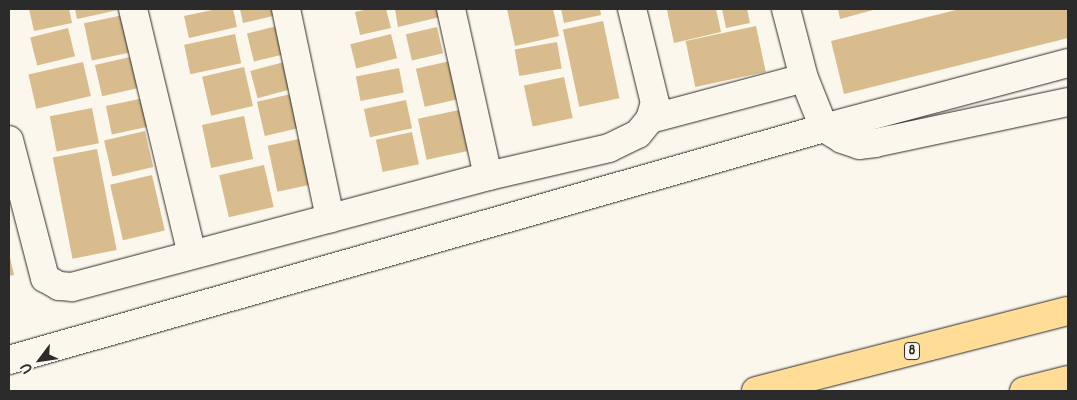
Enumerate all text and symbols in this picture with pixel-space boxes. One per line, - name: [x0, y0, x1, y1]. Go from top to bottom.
- north arrow: [15, 335, 65, 385]
- road number: 8: [903, 342, 921, 361]
- text: U: [17, 360, 36, 376]

